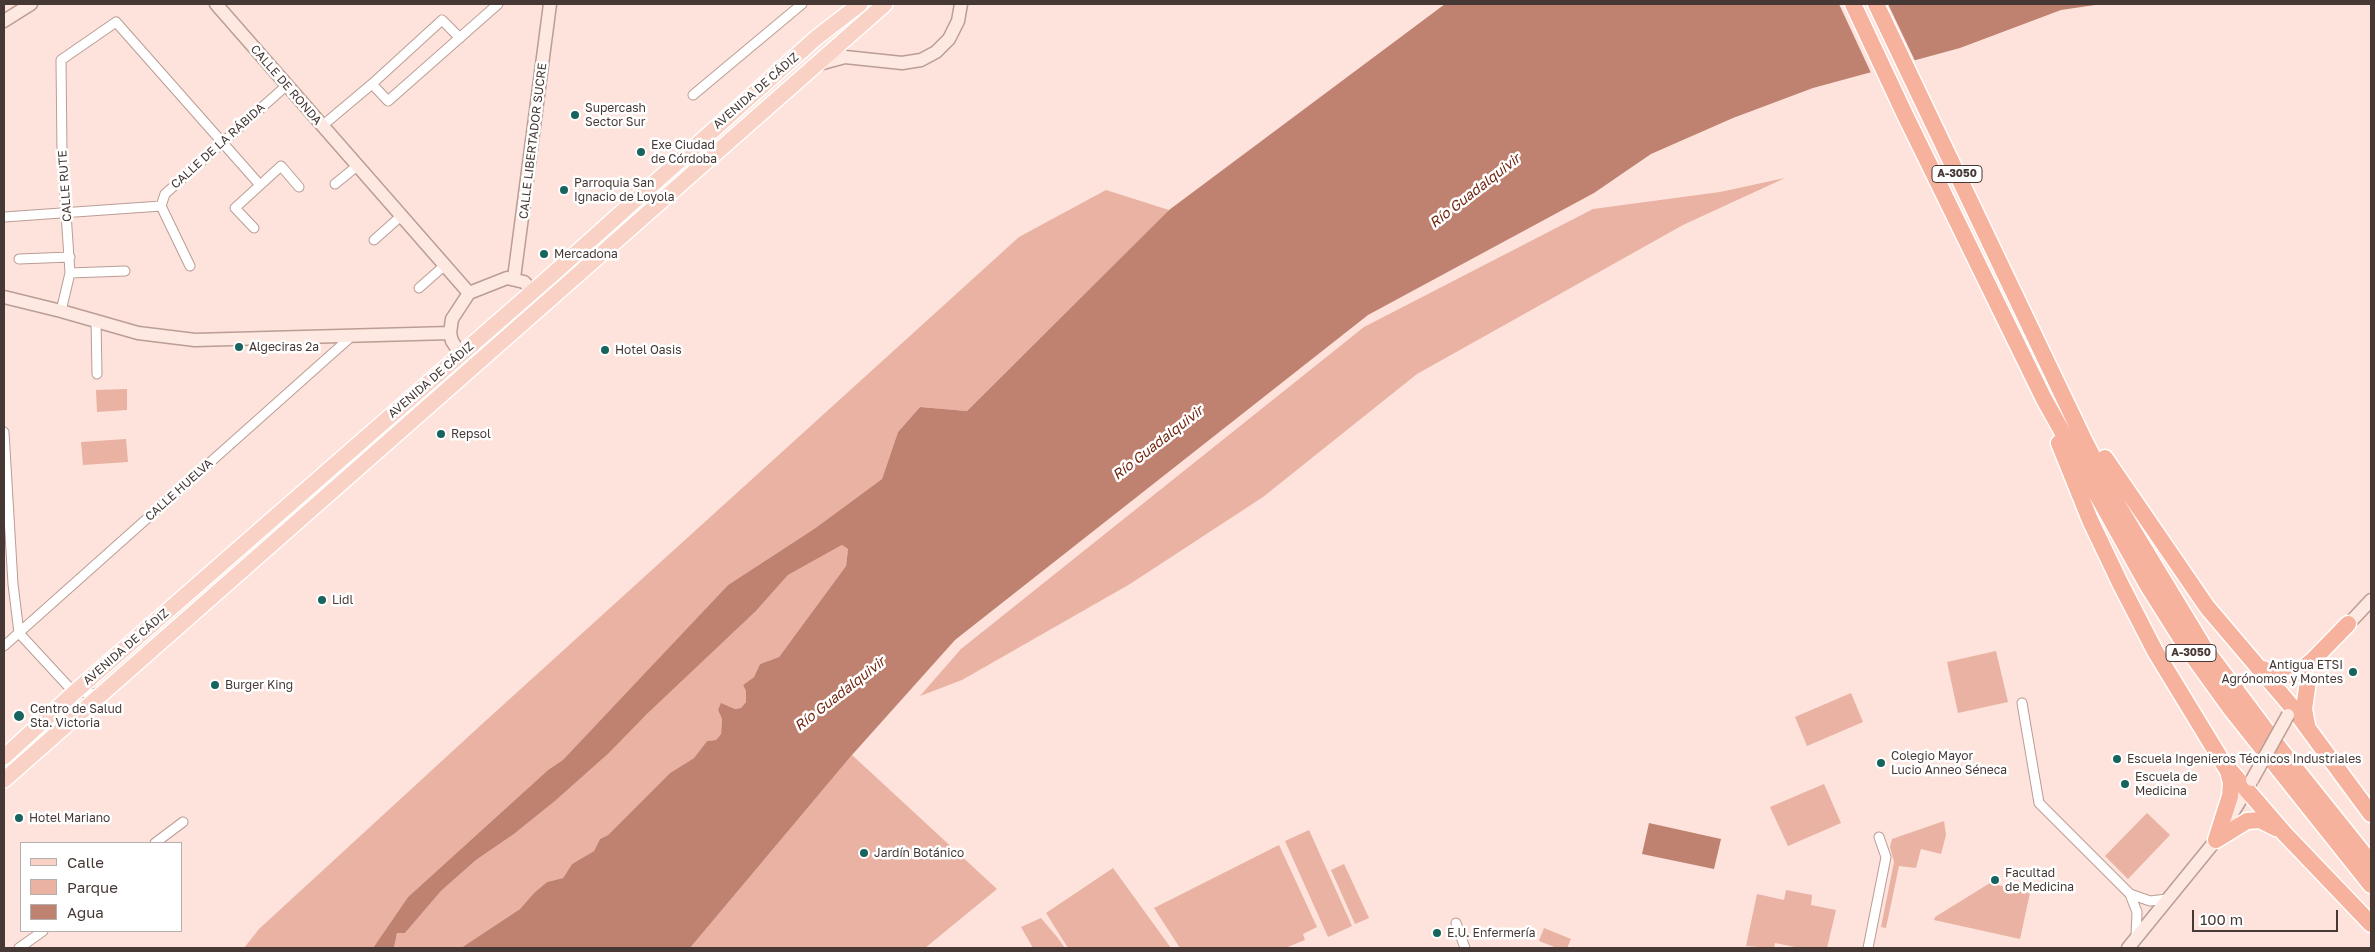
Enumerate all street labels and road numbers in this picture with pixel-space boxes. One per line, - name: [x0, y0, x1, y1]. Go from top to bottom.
- street label: CALLE DE RONDA: [247, 42, 325, 128]
- street label: AVENIDA DE CÁDIZ: [710, 50, 802, 132]
- street label: CALLE LIBERTADOR SUCRE: [516, 62, 550, 220]
- street label: CALLE DE LA RÁBIDA: [168, 100, 268, 192]
- street label: CALLE RUTE: [55, 150, 75, 222]
- road number: A-3050: [1932, 165, 1982, 182]
- street label: AVENIDA DE CÁDIZ: [385, 339, 477, 421]
- street label: CALLE HUELVA: [142, 456, 216, 524]
- street label: AVENIDA DE CÁDIZ: [80, 606, 172, 688]
- road number: A-3050: [2166, 644, 2216, 661]

